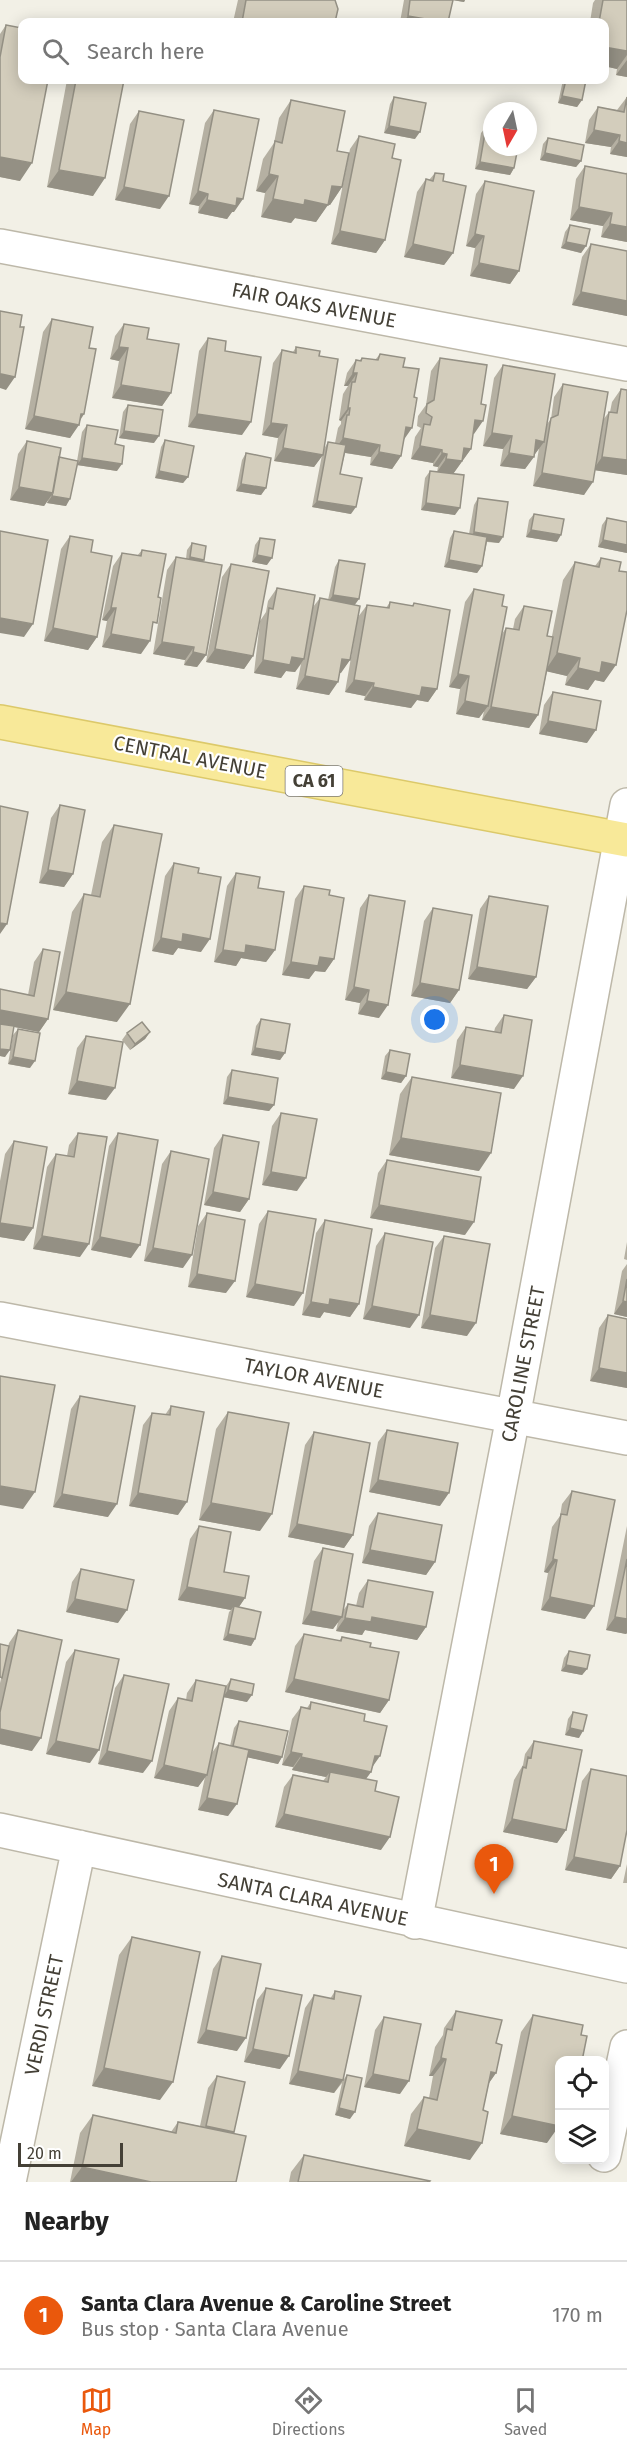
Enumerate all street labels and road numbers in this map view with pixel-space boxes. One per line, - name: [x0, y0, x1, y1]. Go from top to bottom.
- street label: FAIR OAKS AVENUE: [230, 277, 398, 333]
- street label: CENTRAL AVENUE: [111, 730, 269, 784]
- road number: CA 61: [286, 766, 342, 796]
- street label: CAROLINE STREET: [496, 1283, 550, 1444]
- street label: TAYLOR AVENUE: [242, 1353, 386, 1403]
- street label: SANTA CLARA AVENUE: [216, 1867, 410, 1931]
- street label: VERDI STREET: [20, 1952, 69, 2077]

